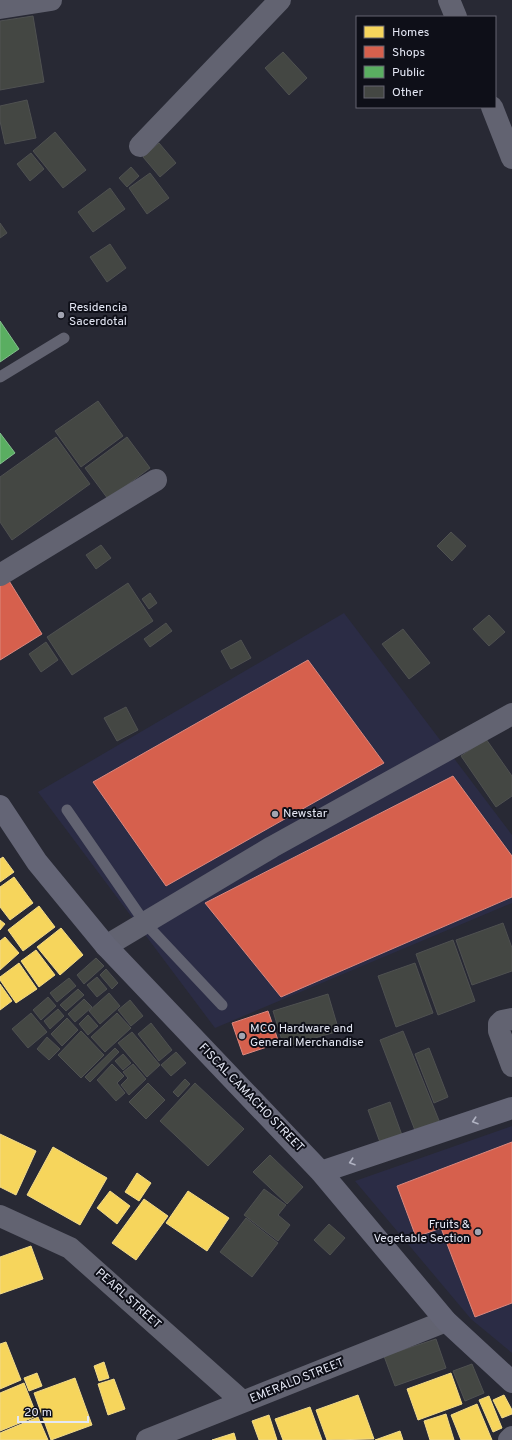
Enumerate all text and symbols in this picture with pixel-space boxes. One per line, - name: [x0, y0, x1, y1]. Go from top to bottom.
- legend: [356, 16, 496, 108]
- text: Homes: [392, 25, 429, 41]
- text: Shops: [392, 45, 425, 61]
- text: Public: [392, 65, 425, 81]
- text: Other: [392, 85, 424, 101]
- place label: Residencia Sacerdotal: [69, 300, 127, 330]
- marker: Residencia Sacerdotal: [56, 310, 66, 320]
- place label: Newstar: [283, 806, 328, 822]
- marker: Newstar: [270, 809, 280, 819]
- place label: MCO Hardware and General Merchandise: [250, 1021, 364, 1051]
- marker: MCO Hardware and General Merchandise: [237, 1031, 247, 1041]
- street label: FISCAL CAMACHO STREET: [195, 1040, 307, 1156]
- one-way arrow: [472, 1116, 479, 1125]
- one-way arrow: [348, 1157, 355, 1166]
- place label: Fruits & Vegetable Section: [373, 1217, 470, 1247]
- marker: Fruits & Vegetable Section: [473, 1227, 483, 1237]
- street label: PEARL STREET: [92, 1265, 164, 1333]
- street label: EMERALD STREET: [248, 1355, 346, 1407]
- scale bar: [18, 1398, 88, 1424]
- text: 20 m: [24, 1405, 52, 1421]

